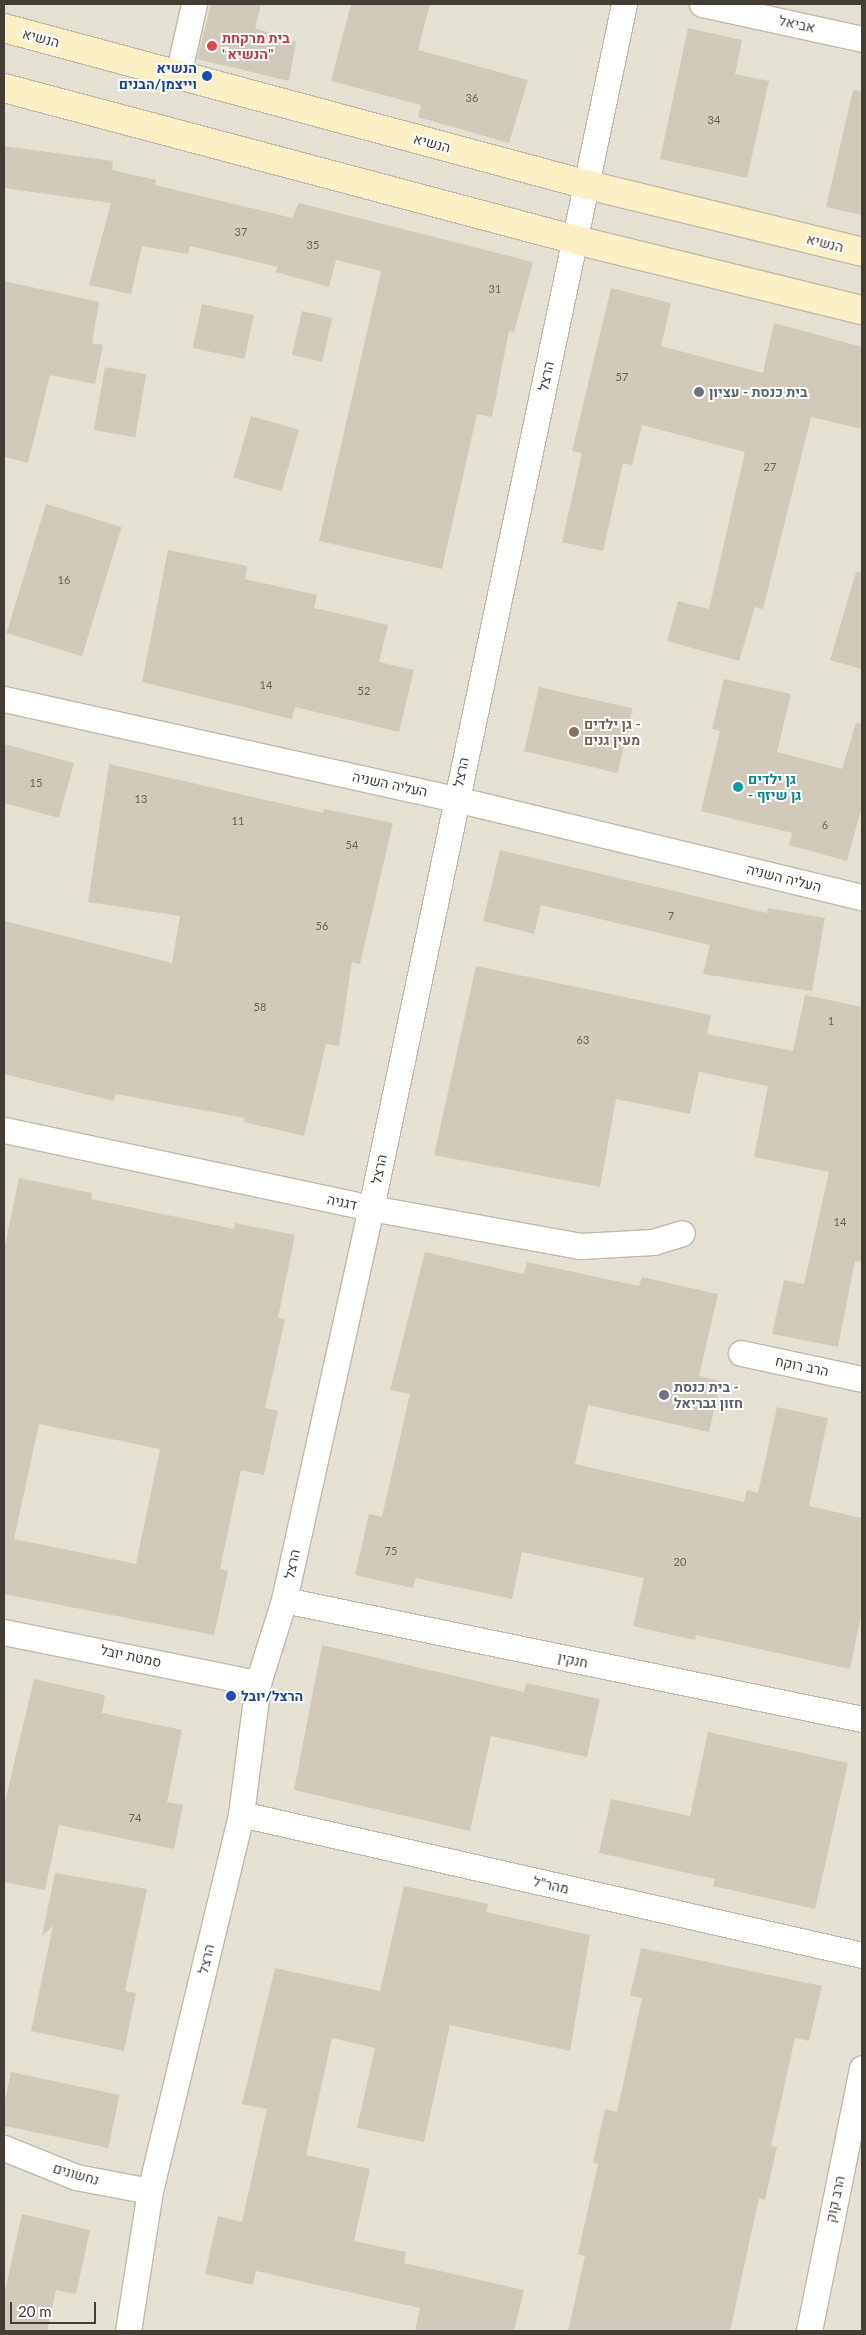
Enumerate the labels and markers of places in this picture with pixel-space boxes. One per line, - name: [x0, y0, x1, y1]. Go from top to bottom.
- place label: בית מרקחת "הנשיא": [222, 30, 290, 62]
- marker: בית מרקחת "הנשיא": [206, 40, 218, 52]
- place label: הנשיא וייצמן/הבנים: [119, 60, 197, 92]
- marker: הנשיא וייצמן/הבנים: [201, 70, 213, 82]
- place label: בית כנסת - עציון: [709, 384, 808, 400]
- marker: בית כנסת - עציון: [693, 386, 705, 398]
- place label: גן ילדים - מעין גנים: [584, 716, 641, 749]
- marker: גן ילדים - מעין גנים: [568, 726, 580, 738]
- place label: גן ילדים - גן שיזף: [748, 771, 801, 804]
- marker: גן ילדים - גן שיזף: [732, 781, 744, 793]
- place label: בית כנסת - חזון גבריאל: [674, 1379, 743, 1411]
- marker: בית כנסת - חזון גבריאל: [658, 1389, 670, 1401]
- place label: הרצל/יובל: [241, 1688, 303, 1704]
- marker: הרצל/יובל: [225, 1690, 237, 1702]

